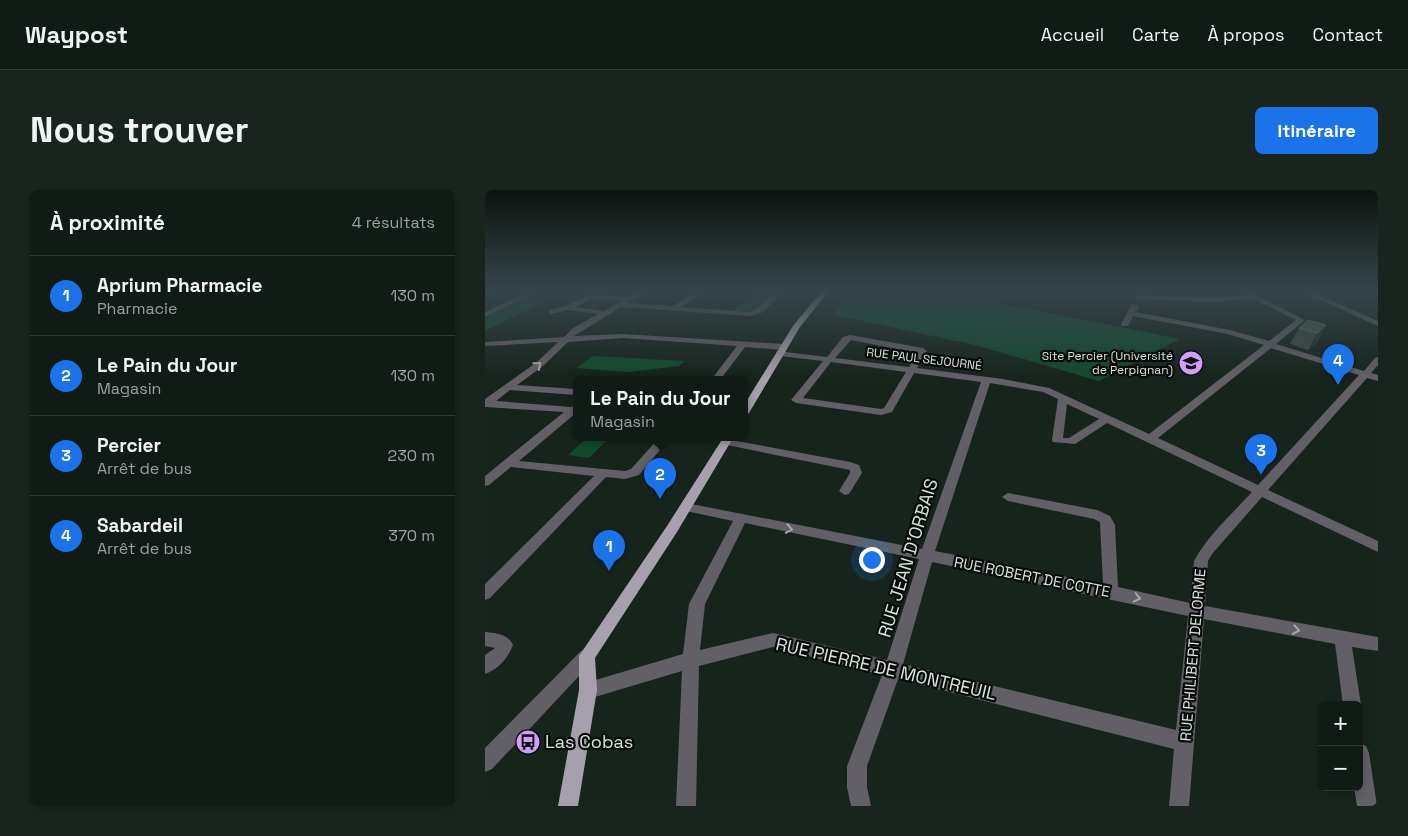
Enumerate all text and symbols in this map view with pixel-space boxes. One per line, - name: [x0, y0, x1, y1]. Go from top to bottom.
- text: Waypost: [25, 19, 128, 50]
- text: Accueil: [1041, 23, 1104, 46]
- text: Carte: [1132, 23, 1179, 46]
- text: À propos: [1207, 23, 1285, 46]
- text: Contact: [1313, 23, 1383, 46]
- button: Itinéraire: [1255, 107, 1378, 154]
- text: Nous trouver: [30, 108, 249, 152]
- text: À proximité: [50, 209, 165, 236]
- text: 4 résultats: [352, 212, 435, 233]
- text: Aprium Pharmacie: [97, 273, 262, 298]
- text: 1: [62, 285, 70, 306]
- text: 130 m: [391, 285, 435, 306]
- text: Pharmacie: [97, 298, 177, 319]
- street label: RUE PAUL SEJOURNÉ: [865, 344, 983, 374]
- pin: 4: [1322, 344, 1354, 385]
- place label: Site Percier (Université de Perpignan): [1042, 348, 1173, 378]
- school or university icon: Site Percier (Université de Perpignan): [1178, 350, 1204, 376]
- text: Le Pain du Jour: [97, 353, 237, 378]
- one-way arrow: [533, 361, 542, 370]
- text: 2: [61, 365, 71, 386]
- text: 130 m: [391, 365, 435, 386]
- popup: [573, 376, 748, 441]
- text: Magasin: [97, 378, 161, 399]
- text: Le Pain du Jour: [590, 386, 731, 411]
- text: Magasin: [590, 411, 655, 432]
- text: Percier: [97, 433, 161, 458]
- pin: 3: [1245, 434, 1277, 475]
- text: 3: [61, 445, 71, 466]
- text: 230 m: [388, 445, 435, 466]
- text: Arrêt de bus: [97, 458, 192, 479]
- pin: 2: [644, 458, 676, 499]
- street label: RUE JEAN D'ORBAIS: [872, 476, 943, 640]
- text: Sabardeil: [97, 513, 183, 538]
- one-way arrow: [784, 523, 793, 533]
- text: 4: [61, 525, 71, 546]
- text: 370 m: [388, 525, 435, 546]
- pin: 1: [593, 530, 625, 571]
- text: Arrêt de bus: [97, 538, 192, 559]
- your location: [859, 547, 885, 573]
- street label: RUE ROBERT DE COTTE: [953, 552, 1112, 601]
- street label: RUE PHILIBERT DELORME: [1175, 568, 1210, 742]
- one-way arrow: [1133, 592, 1141, 603]
- one-way arrow: [1292, 624, 1301, 634]
- street label: RUE PIERRE DE MONTREUIL: [774, 632, 999, 705]
- map controls: [1318, 701, 1363, 791]
- button: +: [1318, 701, 1363, 746]
- bus stop icon: Las Cobas: [515, 729, 541, 755]
- place label: Las Cobas: [545, 730, 633, 753]
- button: −: [1318, 746, 1363, 791]

